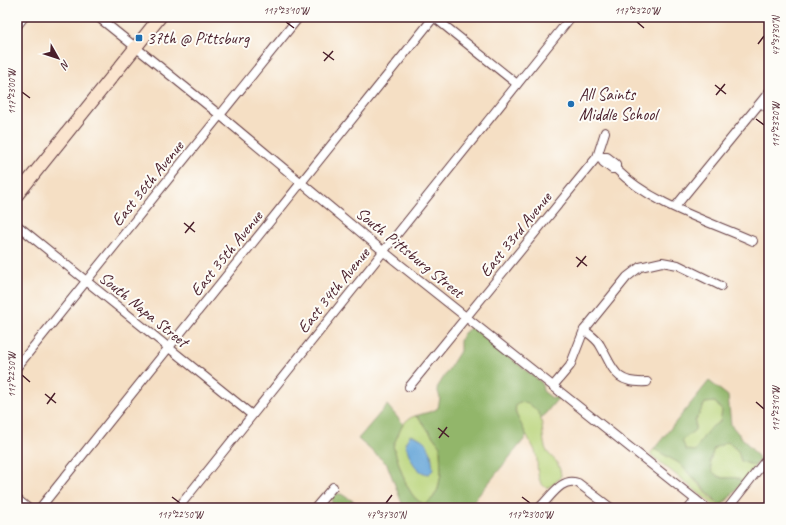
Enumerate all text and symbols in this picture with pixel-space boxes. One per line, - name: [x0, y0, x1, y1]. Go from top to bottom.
- text: 117°23'10"W: [263, 4, 310, 17]
- text: 117°23'20"W: [614, 4, 661, 17]
- text: 47°37'30"N: [769, 14, 782, 56]
- place label: 37th @ Pittsburg: [147, 28, 250, 49]
- marker: 37th @ Pittsburg: [134, 33, 144, 43]
- north arrow: [38, 38, 78, 78]
- text: N: [57, 57, 73, 73]
- text: 117°23'00"W: [5, 68, 18, 115]
- place label: All Saints Middle School: [579, 84, 660, 125]
- marker: All Saints Middle School: [566, 99, 576, 109]
- text: 117°23'20"W: [769, 101, 782, 148]
- street label: East 36th Avenue: [107, 135, 189, 230]
- street label: East 33rd Avenue: [475, 186, 557, 281]
- street label: South Pittsburg Street: [351, 202, 470, 304]
- street label: East 35th Avenue: [186, 205, 268, 300]
- street label: East 34th Avenue: [293, 242, 375, 337]
- street label: South Napa Street: [95, 267, 194, 353]
- text: 117°22'50"W: [5, 351, 18, 398]
- text: 117°23'10"W: [769, 385, 782, 432]
- text: 117°22'50"W: [157, 508, 204, 521]
- text: 47°37'30"N: [366, 508, 408, 521]
- text: 117°23'00"W: [507, 508, 554, 521]

